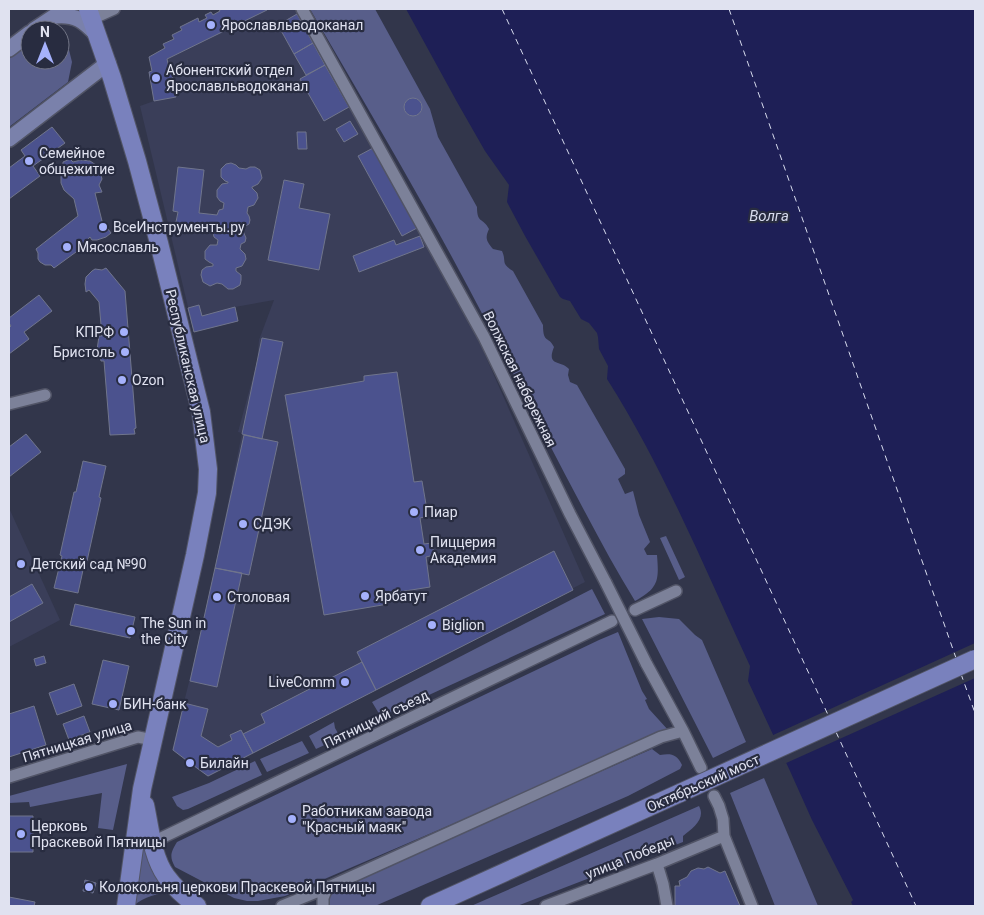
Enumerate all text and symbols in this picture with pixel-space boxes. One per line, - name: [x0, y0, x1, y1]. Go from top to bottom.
- place label: Ярославльводоканал: [221, 17, 363, 33]
- marker: Ярославльводоканал: [205, 19, 217, 31]
- north arrow: [20, 20, 70, 70]
- text: N: [40, 24, 50, 40]
- place label: Абонентский отдел Ярославльводоканал: [166, 62, 308, 94]
- marker: Абонентский отдел Ярославльводоканал: [150, 72, 162, 84]
- place label: Семейное общежитие: [39, 145, 115, 177]
- marker: Семейное общежитие: [23, 155, 35, 167]
- water label: Волга: [749, 207, 789, 225]
- place label: ВсеИнструменты.ру: [113, 219, 245, 235]
- marker: ВсеИнструменты.ру: [97, 221, 109, 233]
- place label: Мясославль: [77, 239, 159, 255]
- marker: Мясославль: [61, 241, 73, 253]
- street label: Республиканская улица: [162, 287, 214, 445]
- street label: Волжская набережная: [480, 308, 560, 450]
- place label: КПРФ: [75, 324, 114, 340]
- marker: КПРФ: [118, 326, 130, 338]
- place label: Бристоль: [53, 344, 115, 360]
- marker: Бристоль: [119, 346, 131, 358]
- place label: Ozon: [132, 372, 164, 388]
- marker: Ozon: [116, 374, 128, 386]
- place label: Пиар: [424, 504, 458, 520]
- marker: Пиар: [408, 506, 420, 518]
- place label: СДЭК: [253, 516, 291, 532]
- marker: СДЭК: [237, 518, 249, 530]
- place label: Пиццерия Академия: [430, 534, 496, 566]
- marker: Пиццерия Академия: [414, 544, 426, 556]
- place label: Детский сад №90: [31, 556, 147, 572]
- marker: Детский сад №90: [15, 558, 27, 570]
- place label: Ярбатут: [375, 588, 427, 604]
- place label: Столовая: [227, 589, 290, 605]
- marker: Ярбатут: [359, 590, 371, 602]
- marker: Столовая: [211, 591, 223, 603]
- place label: The Sun in the City: [141, 615, 206, 647]
- place label: Biglion: [442, 617, 485, 633]
- marker: Biglion: [426, 619, 438, 631]
- marker: The Sun in the City: [125, 625, 137, 637]
- place label: LiveComm: [268, 674, 335, 690]
- marker: LiveComm: [339, 676, 351, 688]
- street label: Пятницкий съезд: [321, 686, 432, 751]
- place label: БИН-банк: [123, 696, 187, 712]
- marker: БИН-банк: [107, 698, 119, 710]
- street label: Пятницкая улица: [20, 717, 134, 765]
- street label: Октябрьский мост: [644, 751, 762, 815]
- place label: Билайн: [200, 755, 249, 771]
- marker: Билайн: [184, 757, 196, 769]
- place label: Работникам завода "Красный маяк": [302, 803, 432, 835]
- marker: Работникам завода "Красный маяк": [286, 813, 298, 825]
- place label: Церковь Праскевой Пятницы: [31, 818, 166, 850]
- marker: Церковь Праскевой Пятницы: [15, 828, 27, 840]
- street label: улица Победы: [583, 832, 677, 882]
- place label: Колокольня церкови Праскевой Пятницы: [99, 879, 375, 895]
- marker: Колокольня церкови Праскевой Пятницы: [83, 881, 95, 893]

